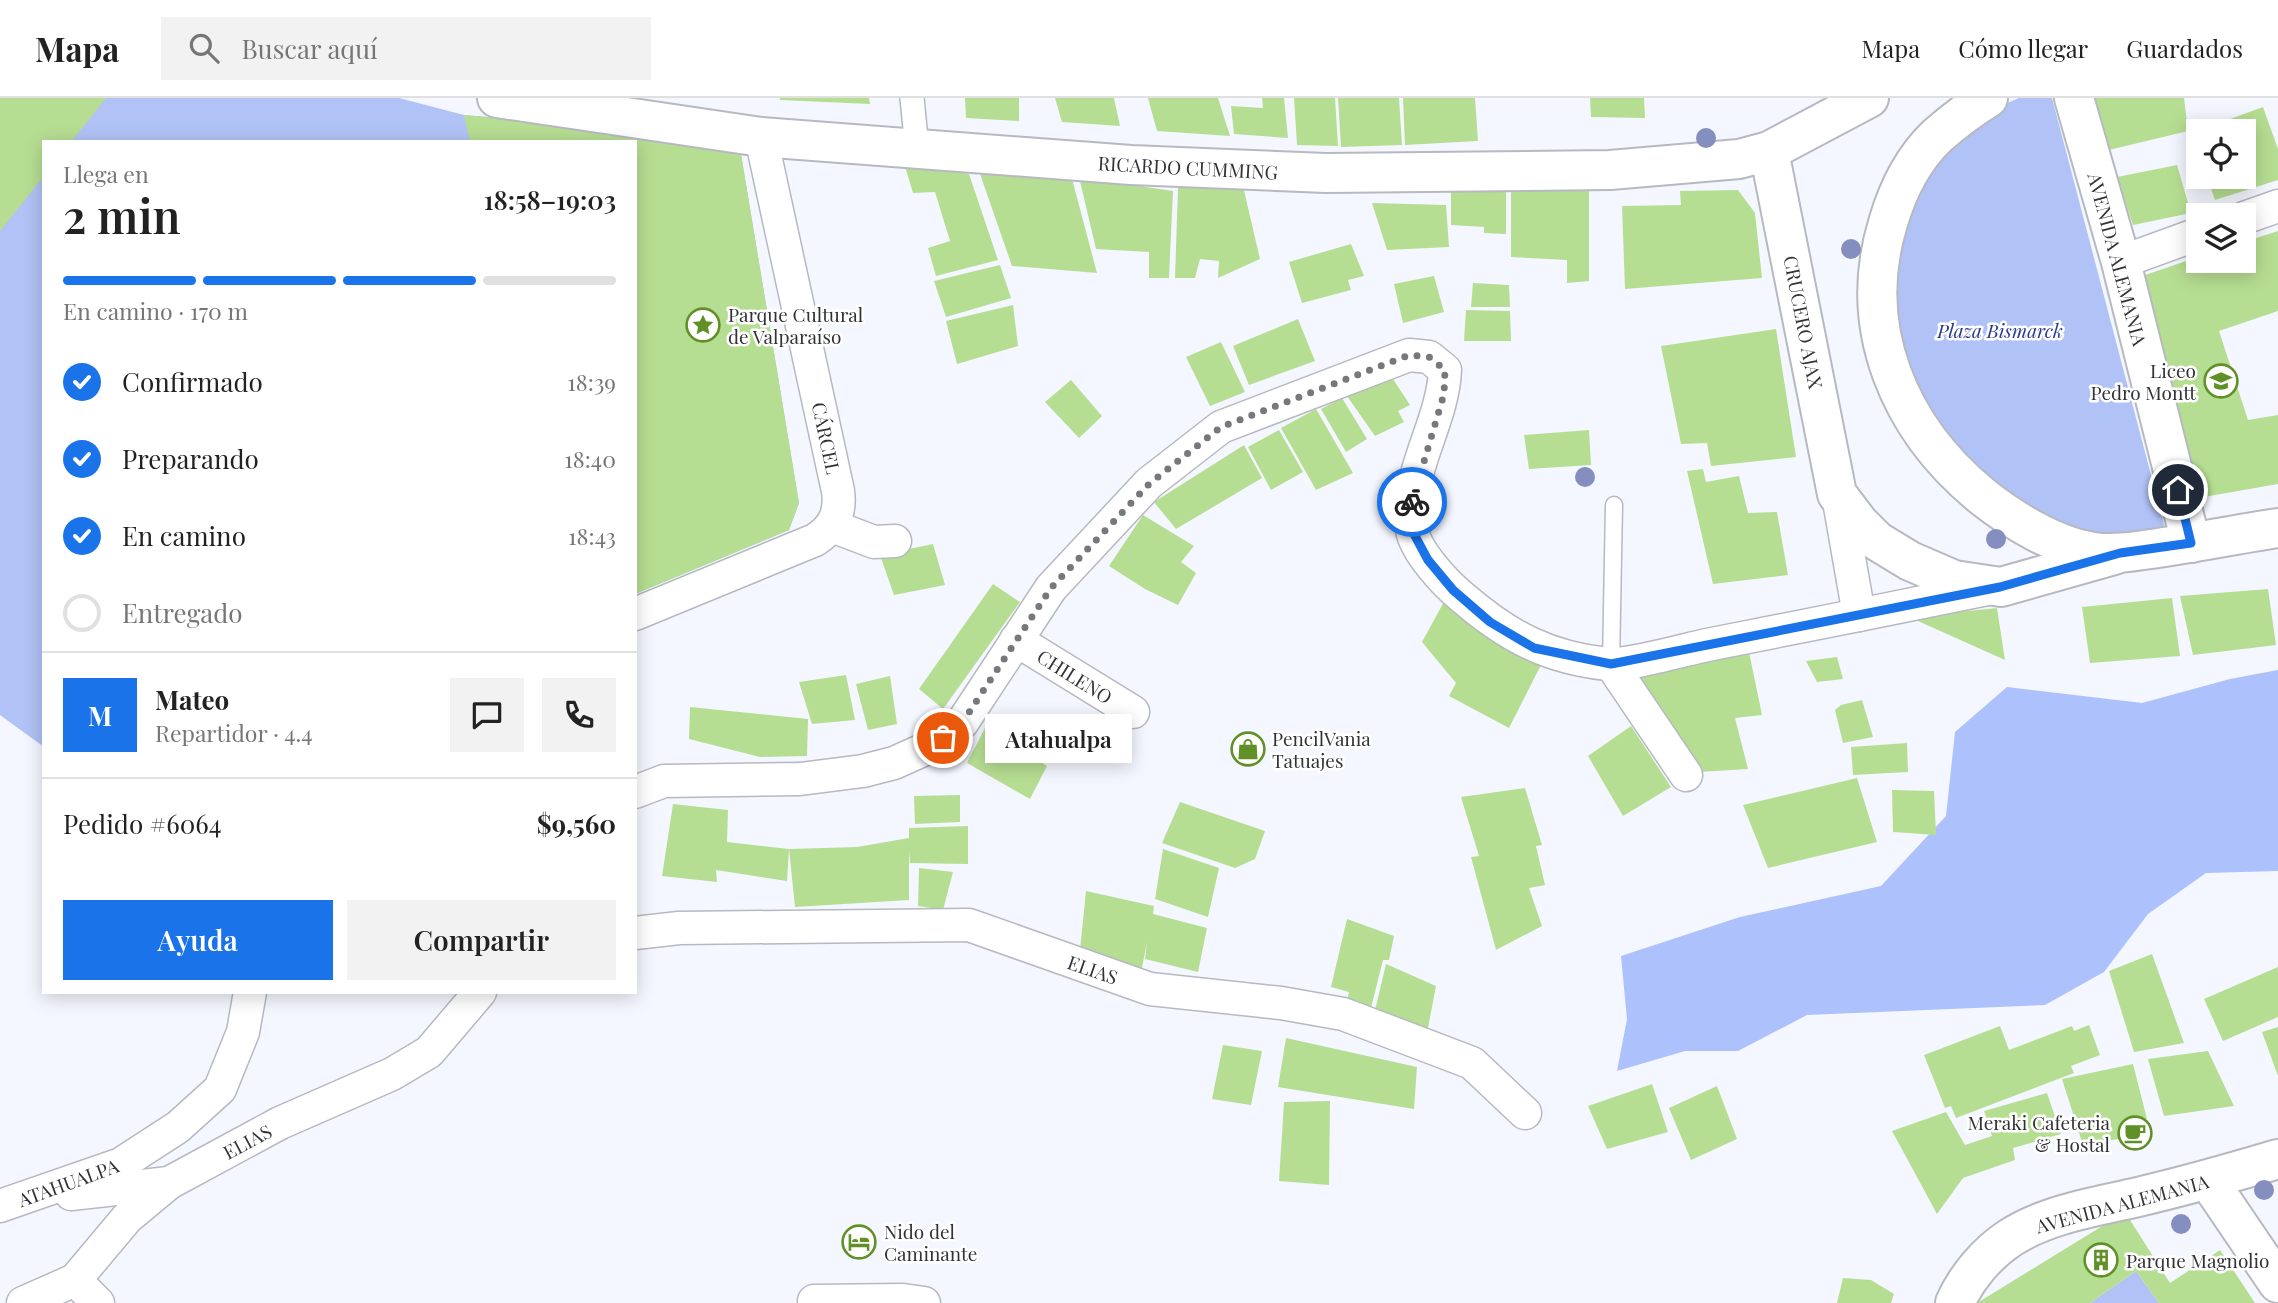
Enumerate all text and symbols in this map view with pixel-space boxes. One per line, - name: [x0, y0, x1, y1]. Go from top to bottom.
- search box: [161, 17, 651, 80]
- text: Mapa: [35, 26, 119, 70]
- icon: search: [185, 29, 223, 67]
- text: Buscar aquí: [241, 31, 378, 66]
- text: Mapa: [1862, 32, 1920, 64]
- text: Cómo llegar: [1958, 32, 2088, 64]
- text: Guardados: [2126, 32, 2243, 64]
- map controls: [2186, 119, 2256, 273]
- button: locate: [2186, 119, 2256, 189]
- street label: RICARDO CUMMING: [1097, 149, 1279, 185]
- text: Llega en: [63, 158, 149, 189]
- street label: AVENIDA ALEMANIA: [2082, 169, 2154, 349]
- text: 18:58–19:03: [484, 182, 616, 217]
- text: 2 min: [63, 184, 181, 246]
- button: layers: [2186, 203, 2256, 273]
- street label: CRUCERO AJAX: [1778, 253, 1830, 391]
- text: En camino · 170 m: [63, 295, 248, 326]
- place label: Parque Cultural de Valparaíso: [728, 301, 864, 349]
- place icon: Parque Cultural de Valparaíso: [684, 306, 722, 344]
- park label: Plaza Bismarck: [1936, 317, 2063, 343]
- place label: Liceo Pedro Montt: [2091, 357, 2196, 405]
- school or university icon: Liceo Pedro Montt: [2202, 362, 2240, 400]
- icon: check: [63, 363, 101, 401]
- text: Confirmado: [122, 364, 263, 399]
- text: 18:39: [567, 366, 616, 397]
- street label: CÁRCEL: [807, 400, 847, 476]
- icon: check: [63, 440, 101, 478]
- text: Preparando: [122, 441, 259, 476]
- text: 18:40: [564, 443, 616, 474]
- pin: [2148, 460, 2208, 520]
- courier: [1377, 467, 1447, 537]
- icon: home: [2159, 471, 2197, 509]
- icon: bike: [1393, 483, 1431, 521]
- icon: check: [63, 517, 101, 555]
- text: En camino: [122, 518, 246, 553]
- text: 18:43: [568, 520, 616, 551]
- text: Entregado: [122, 595, 243, 630]
- street label: CHILENO: [1032, 643, 1118, 709]
- button: chat: [450, 678, 524, 752]
- button: phone: [542, 678, 616, 752]
- text: Mateo: [155, 682, 229, 717]
- text: M: [88, 698, 112, 733]
- pin: [913, 708, 973, 768]
- callout: Atahualpa: [985, 714, 1132, 762]
- text: Repartidor · 4.4: [155, 717, 313, 748]
- icon: bag: [924, 719, 962, 757]
- text: Atahualpa: [1005, 723, 1112, 754]
- place label: PencilVania Tatuajes: [1272, 725, 1371, 773]
- shop icon: PencilVania Tatuajes: [1229, 730, 1267, 768]
- text: Pedido #6064: [63, 806, 222, 841]
- text: $9,560: [537, 806, 616, 841]
- button: Ayuda: [63, 900, 333, 980]
- button: Compartir: [347, 900, 616, 980]
- street label: ELIAS: [1064, 948, 1122, 990]
- place label: Meraki Cafeteria & Hostal: [1968, 1109, 2111, 1157]
- cafe icon: Meraki Cafeteria & Hostal: [2116, 1114, 2154, 1152]
- street label: ELIAS: [218, 1117, 276, 1165]
- street label: ATAHUALPA: [13, 1151, 123, 1213]
- street label: AVENIDA ALEMANIA: [2032, 1167, 2212, 1239]
- place label: Nido del Caminante: [884, 1218, 977, 1266]
- hotel icon: Nido del Caminante: [840, 1223, 878, 1261]
- building icon: Parque Magnolio: [2082, 1241, 2120, 1279]
- place label: Parque Magnolio: [2126, 1247, 2270, 1273]

